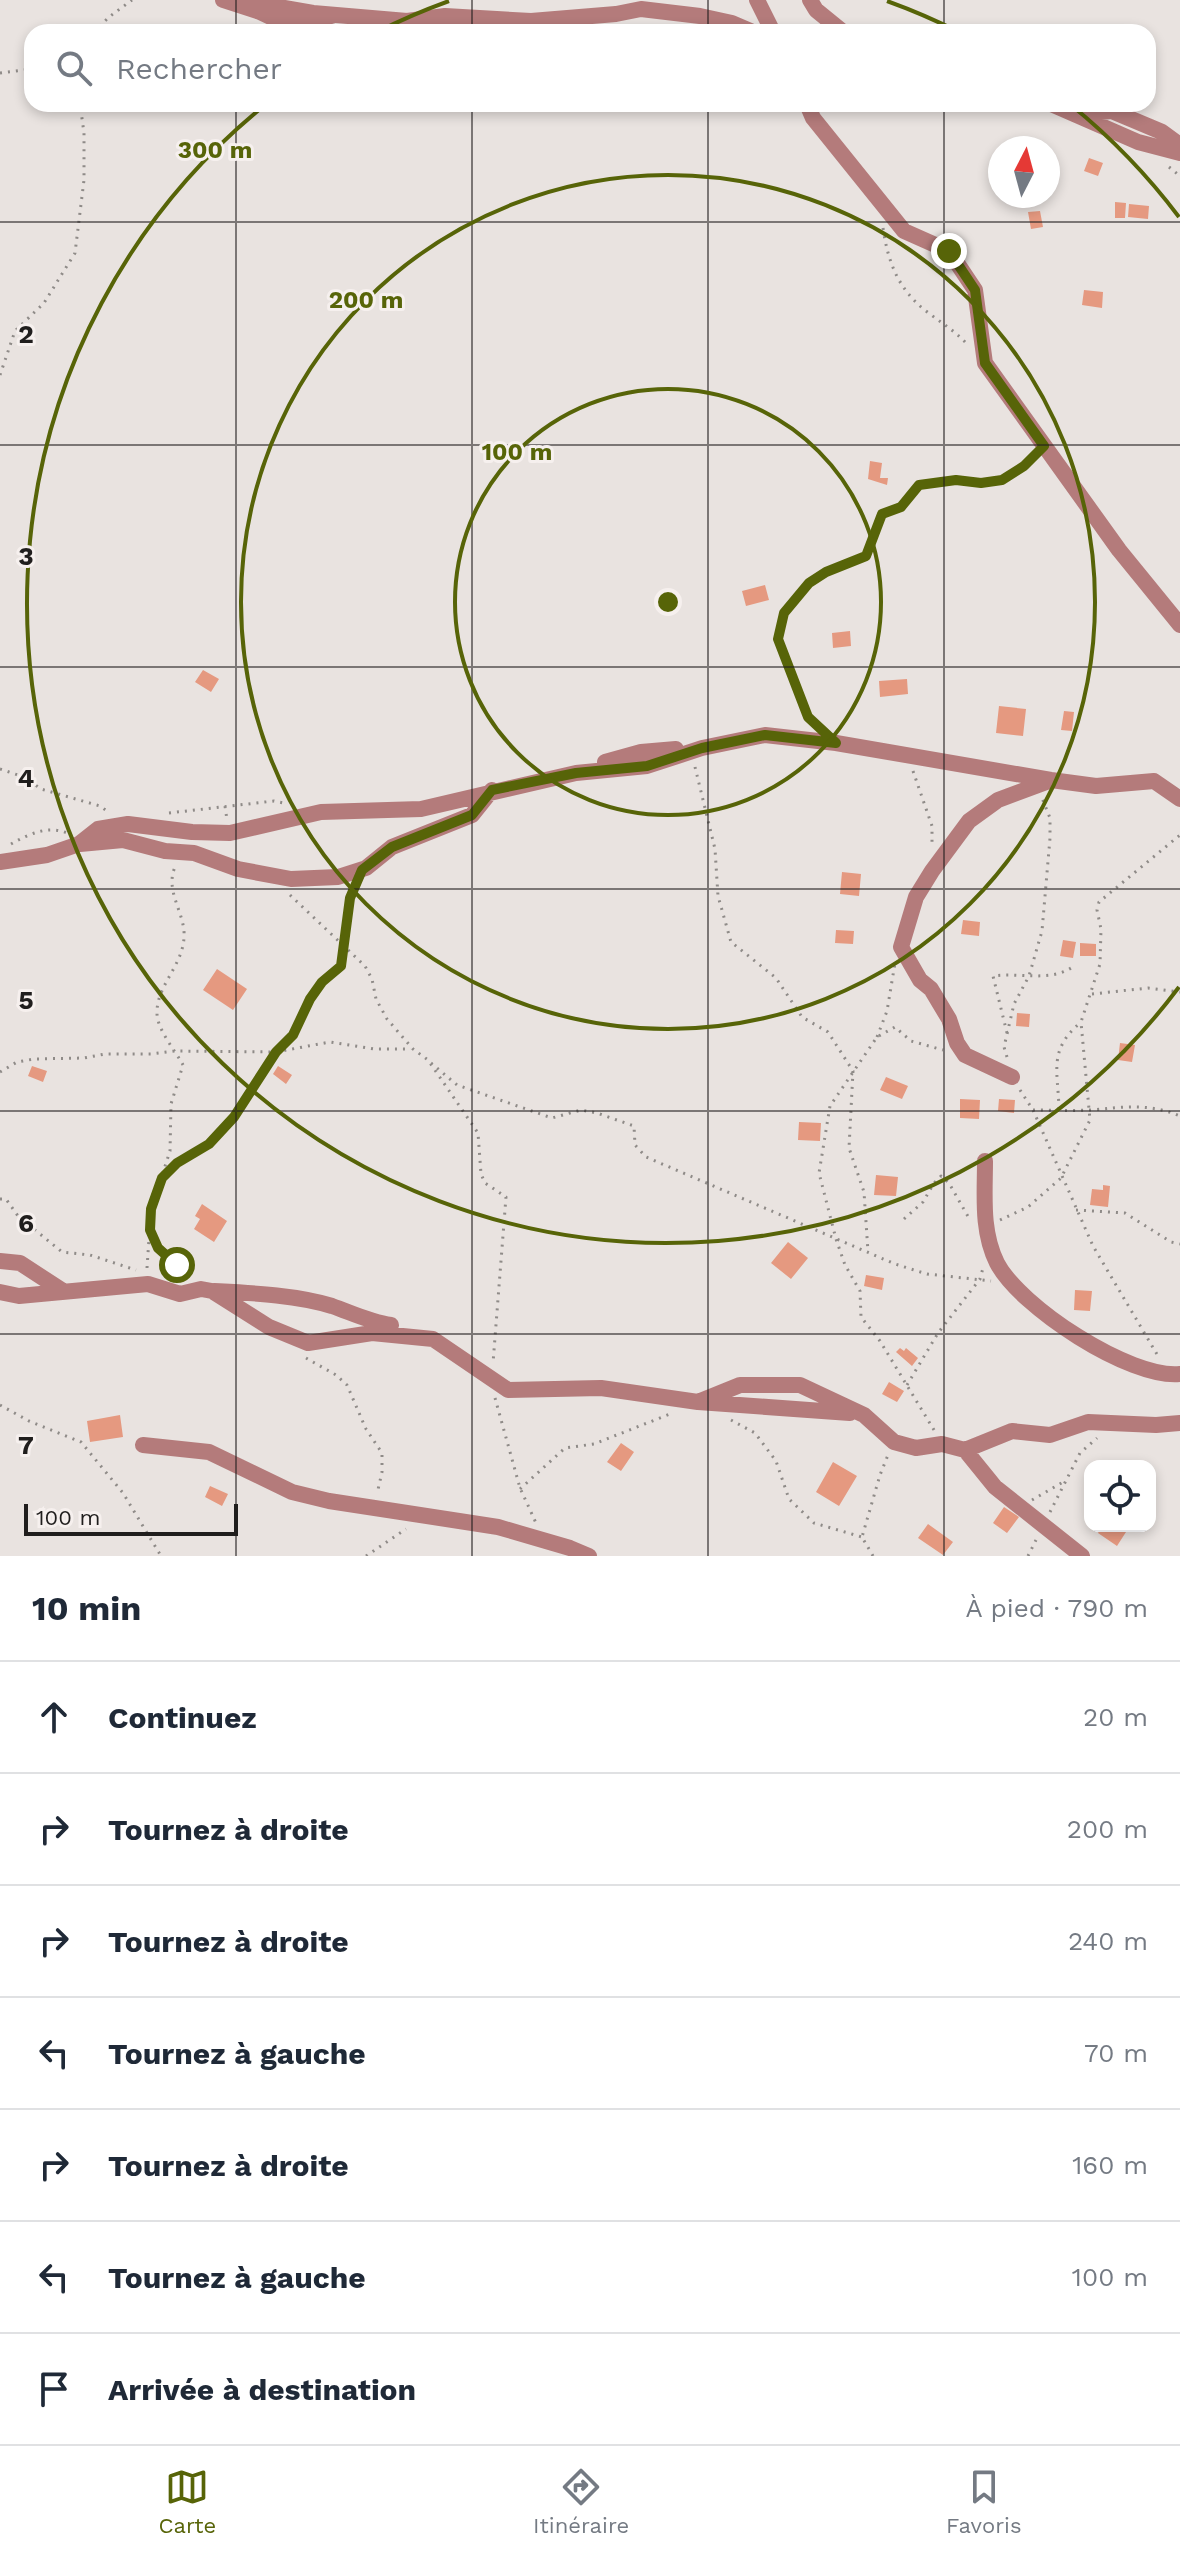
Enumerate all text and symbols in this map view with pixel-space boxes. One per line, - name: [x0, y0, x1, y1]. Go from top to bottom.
- search box: [24, 24, 1156, 112]
- icon: search: [52, 46, 96, 90]
- text: Rechercher: [116, 51, 282, 86]
- text: 300 m: [178, 136, 252, 164]
- north arrow: [988, 136, 1060, 208]
- route end: [931, 233, 967, 269]
- text: 200 m: [329, 286, 403, 314]
- text: 2: [18, 319, 34, 349]
- text: 100 m: [482, 438, 552, 466]
- text: 3: [18, 541, 34, 571]
- centre of rings: [654, 588, 682, 616]
- text: 4: [18, 763, 35, 793]
- text: 5: [18, 985, 34, 1015]
- text: 6: [18, 1208, 34, 1238]
- route start: [159, 1247, 195, 1283]
- text: 7: [18, 1430, 34, 1460]
- map controls: [1084, 1460, 1156, 1532]
- button: locate: [1084, 1460, 1156, 1532]
- scale bar: [24, 1500, 238, 1536]
- text: 100 m: [36, 1505, 100, 1530]
- text: 10 min: [32, 1588, 141, 1628]
- text: À pied · 790 m: [965, 1593, 1148, 1623]
- icon: ahead: [32, 1695, 76, 1739]
- text: Continuez: [108, 1700, 257, 1735]
- text: 20 m: [1083, 1702, 1148, 1732]
- icon: right: [32, 1807, 76, 1851]
- text: Tournez à droite: [108, 1812, 349, 1847]
- text: 200 m: [1067, 1814, 1148, 1844]
- icon: right: [32, 1919, 76, 1963]
- text: Tournez à droite: [108, 1924, 349, 1959]
- text: 240 m: [1068, 1926, 1148, 1956]
- icon: left: [32, 2031, 76, 2075]
- text: Tournez à gauche: [108, 2036, 366, 2071]
- text: 70 m: [1084, 2038, 1148, 2068]
- icon: right: [32, 2143, 76, 2187]
- text: Tournez à droite: [108, 2148, 349, 2183]
- text: 160 m: [1072, 2150, 1148, 2180]
- icon: left: [32, 2255, 76, 2299]
- text: Tournez à gauche: [108, 2260, 366, 2295]
- text: 100 m: [1072, 2262, 1148, 2292]
- icon: arrive: [32, 2367, 76, 2411]
- text: Arrivée à destination: [108, 2372, 416, 2407]
- tab: Carte: [158, 2465, 216, 2538]
- tab: Itinéraire: [533, 2465, 629, 2538]
- tab: Favoris: [946, 2465, 1022, 2538]

